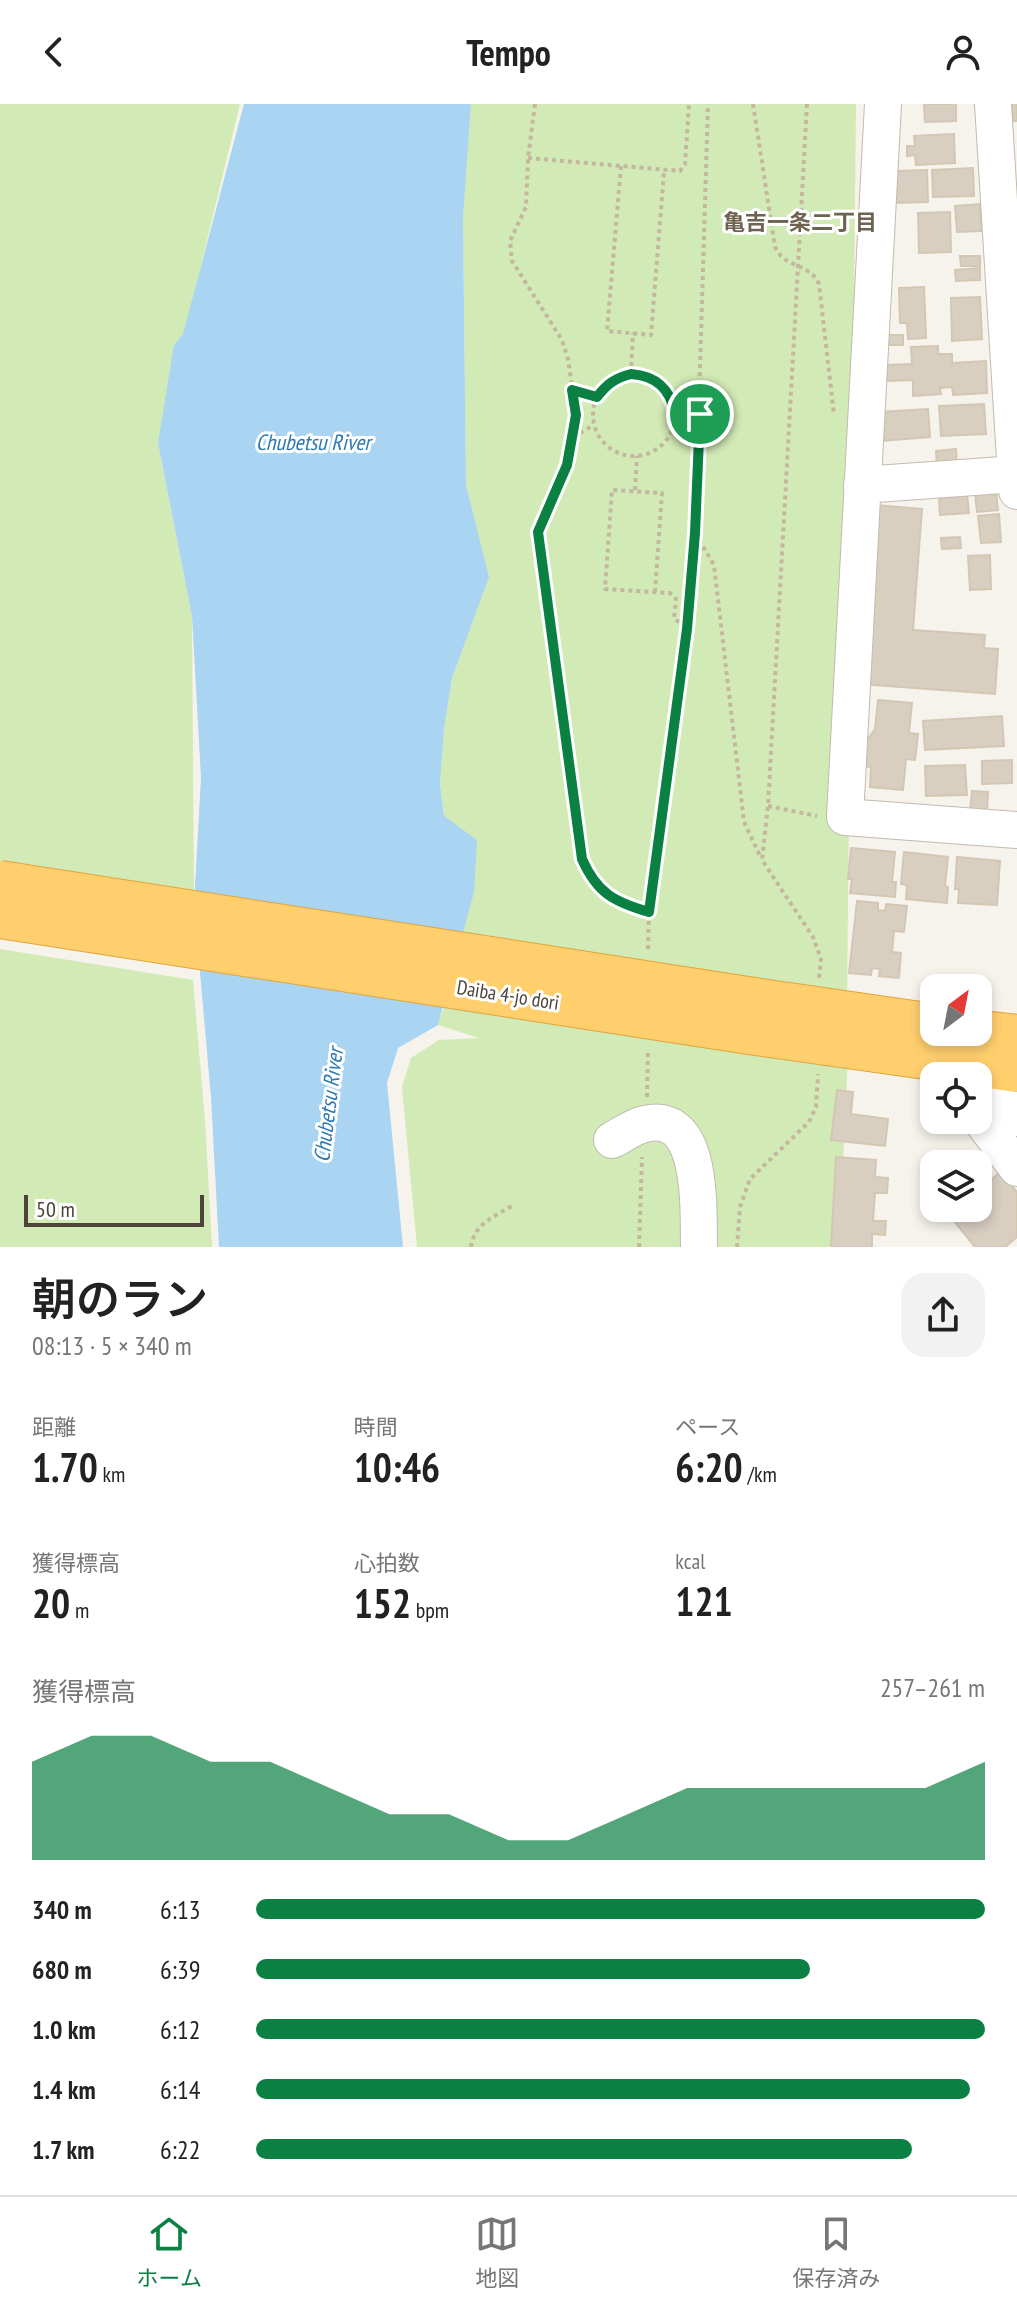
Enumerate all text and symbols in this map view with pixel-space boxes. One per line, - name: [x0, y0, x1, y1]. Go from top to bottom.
- text: Tempo: [466, 29, 551, 76]
- icon: back: [32, 30, 76, 74]
- icon: person: [941, 30, 985, 74]
- district label: 亀吉一条二丁目: [723, 208, 877, 236]
- pin: [666, 380, 734, 448]
- icon: arrive: [678, 392, 722, 436]
- water label: Chubetsu River: [256, 428, 373, 456]
- street label: Daiba 4-jo dori: [455, 974, 561, 1016]
- north arrow: [920, 974, 992, 1046]
- map controls: [920, 974, 992, 1222]
- water label: Chubetsu River: [307, 1043, 349, 1164]
- button: locate: [920, 1062, 992, 1134]
- button: layers: [920, 1150, 992, 1222]
- scale bar: [24, 1191, 204, 1227]
- text: 50 m: [36, 1195, 75, 1223]
- text: 朝のラン: [32, 1270, 208, 1327]
- button: share: [901, 1273, 985, 1357]
- text: 08:13 · 5 × 340 m: [32, 1329, 192, 1362]
- text: 距離: [32, 1413, 76, 1441]
- text: 時間: [354, 1413, 398, 1441]
- text: ペース: [675, 1413, 740, 1441]
- text: 1.70: [32, 1441, 98, 1493]
- text: 10:46: [354, 1441, 440, 1493]
- text: 6:20: [675, 1441, 743, 1493]
- text: km: [98, 1460, 125, 1488]
- text: /km: [743, 1460, 777, 1488]
- text: kcal: [675, 1547, 705, 1575]
- text: 獲得標高: [32, 1549, 120, 1577]
- text: 心拍数: [354, 1549, 420, 1577]
- text: 121: [675, 1575, 733, 1627]
- text: 20: [32, 1577, 70, 1629]
- text: 152: [354, 1577, 411, 1629]
- text: m: [70, 1596, 89, 1624]
- text: bpm: [411, 1596, 449, 1624]
- text: 257–261 m: [880, 1671, 985, 1704]
- text: 獲得標高: [32, 1675, 136, 1708]
- text: 340 m: [32, 1893, 92, 1926]
- text: 6:13: [160, 1893, 200, 1926]
- text: 680 m: [32, 1953, 92, 1986]
- text: 6:39: [160, 1953, 200, 1986]
- text: 1.0 km: [32, 2013, 96, 2046]
- text: 6:12: [160, 2013, 200, 2046]
- text: 1.4 km: [32, 2073, 96, 2106]
- text: 6:14: [160, 2073, 200, 2106]
- text: 1.7 km: [32, 2133, 95, 2166]
- text: 6:22: [160, 2133, 200, 2166]
- tab: ホーム: [137, 2212, 202, 2292]
- tab: 地図: [475, 2212, 519, 2292]
- tab: 保存済み: [792, 2212, 880, 2292]

